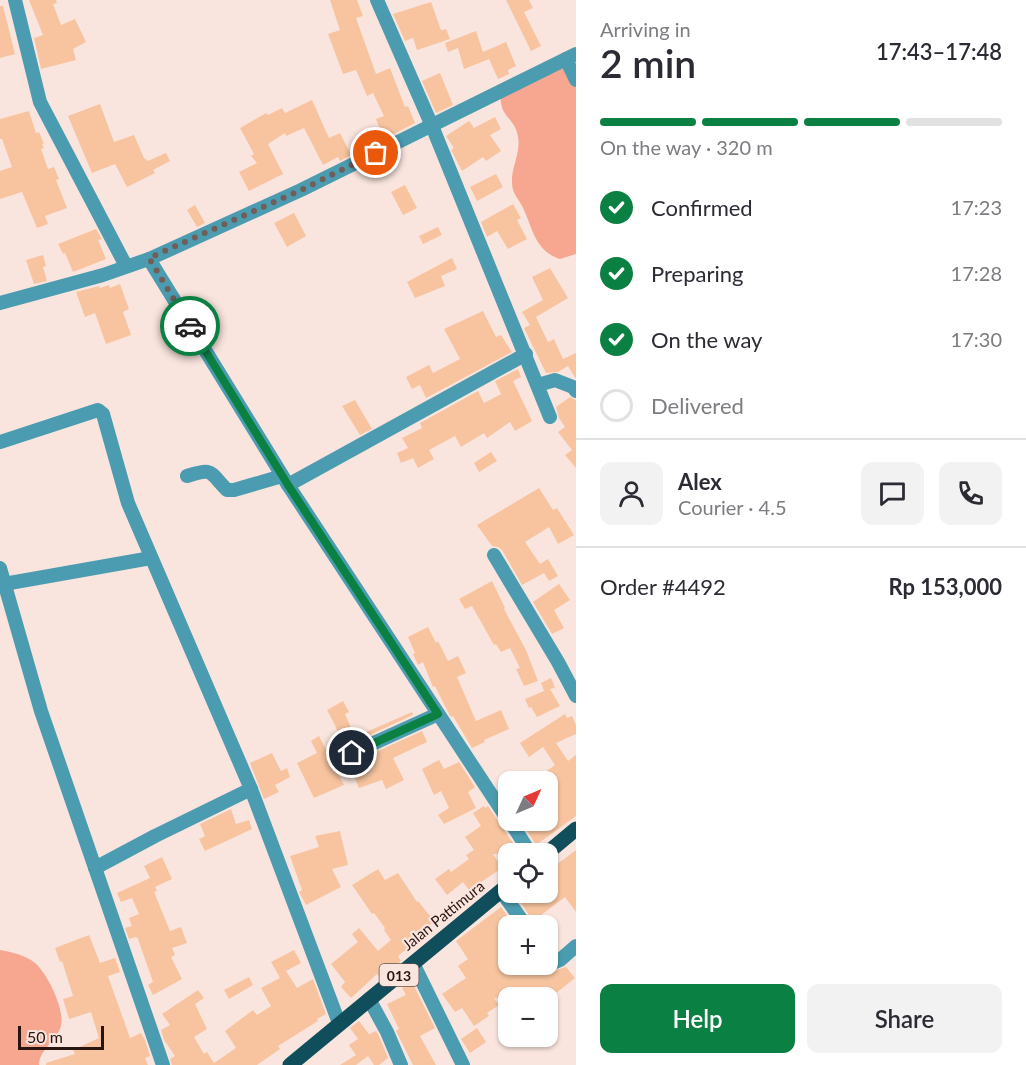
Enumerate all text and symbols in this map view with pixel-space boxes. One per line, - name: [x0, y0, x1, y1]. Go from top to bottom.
- text: Arriving in: [600, 17, 691, 41]
- text: 17:43–17:48: [876, 38, 1002, 65]
- text: 2 min: [600, 40, 696, 86]
- pin: [350, 127, 401, 178]
- text: On the way · 320 m: [600, 135, 773, 159]
- icon: bag: [359, 136, 392, 169]
- icon: check: [600, 191, 633, 224]
- text: Confirmed: [651, 194, 753, 221]
- text: 17:23: [951, 195, 1002, 219]
- icon: check: [600, 257, 633, 290]
- text: Preparing: [651, 260, 743, 287]
- text: 17:28: [951, 261, 1002, 285]
- courier: [160, 296, 220, 356]
- icon: car: [174, 310, 207, 343]
- icon: check: [600, 323, 633, 356]
- text: On the way: [651, 326, 762, 353]
- text: 17:30: [951, 327, 1002, 351]
- text: Delivered: [651, 392, 744, 419]
- button: person: [600, 462, 663, 525]
- button: chat: [861, 462, 924, 525]
- button: phone: [939, 462, 1002, 525]
- text: Alex: [678, 468, 722, 495]
- text: Courier · 4.5: [678, 495, 787, 519]
- text: Order #4492: [600, 573, 726, 600]
- text: Rp 153,000: [888, 573, 1002, 600]
- pin: [326, 727, 377, 778]
- icon: home: [335, 736, 368, 769]
- north arrow: [498, 771, 558, 831]
- map controls: [498, 771, 558, 1047]
- button: locate: [498, 843, 558, 903]
- street label: Jalan Pattimura: [398, 876, 488, 954]
- button: +: [498, 915, 558, 975]
- road number: 013: [380, 964, 418, 986]
- button: Help: [600, 984, 795, 1053]
- button: Share: [807, 984, 1002, 1053]
- button: −: [498, 987, 558, 1047]
- scale bar: [18, 1023, 104, 1050]
- text: 50 m: [27, 1027, 63, 1046]

